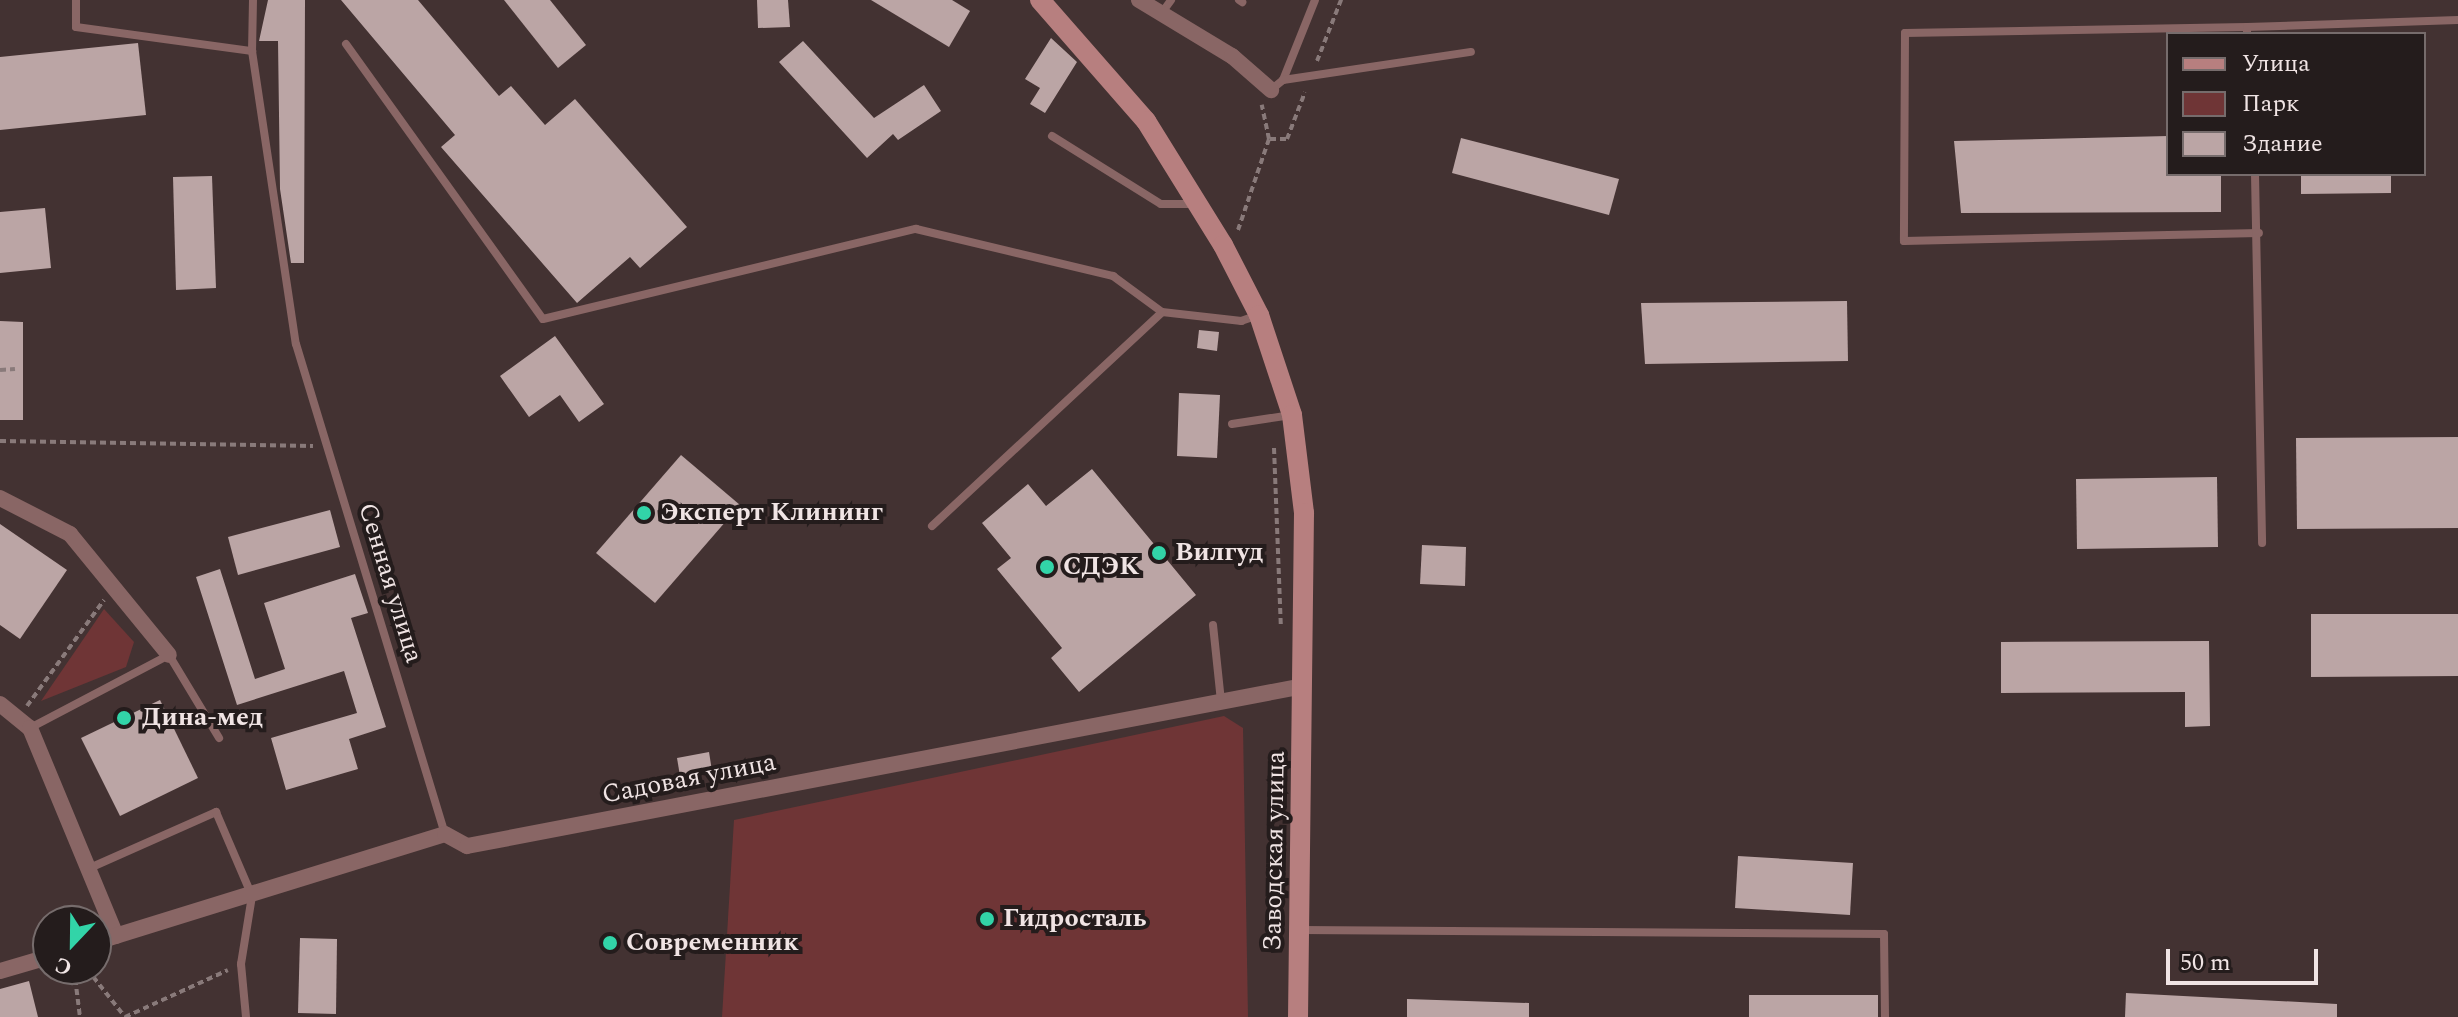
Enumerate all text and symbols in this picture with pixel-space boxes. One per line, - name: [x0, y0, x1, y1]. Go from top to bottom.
- legend: [2166, 32, 2426, 176]
- text: Улица: [2242, 46, 2310, 82]
- text: Парк: [2242, 86, 2299, 122]
- text: Здание: [2242, 126, 2323, 162]
- place label: Эксперт Клининг: [660, 497, 883, 529]
- street label: Сенная улица: [351, 499, 429, 667]
- marker: Эксперт Клининг: [635, 504, 653, 522]
- place label: Вилгуд: [1175, 537, 1263, 569]
- marker: Вилгуд: [1150, 544, 1168, 562]
- place label: СДЭК: [1063, 551, 1139, 583]
- marker: СДЭК: [1038, 558, 1056, 576]
- place label: Дина-мед: [142, 702, 263, 734]
- marker: Дина-мед: [113, 707, 135, 729]
- street label: Садовая улица: [599, 747, 779, 811]
- street label: Заводская улица: [1258, 751, 1292, 951]
- place label: Гидросталь: [1003, 903, 1146, 935]
- north arrow: [32, 905, 112, 985]
- marker: Гидросталь: [978, 910, 996, 928]
- place label: Современник: [626, 927, 799, 959]
- scale bar: [2170, 933, 2322, 983]
- marker: Современник: [601, 934, 619, 952]
- text: 50 m: [2180, 945, 2231, 981]
- text: С: [50, 948, 77, 984]

